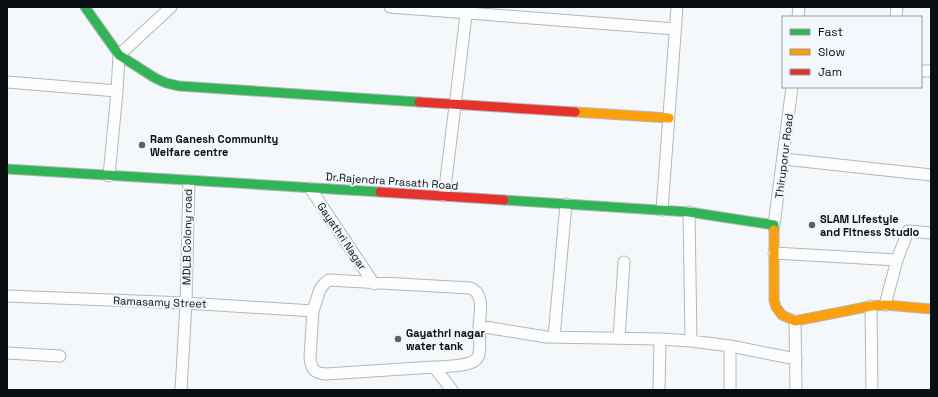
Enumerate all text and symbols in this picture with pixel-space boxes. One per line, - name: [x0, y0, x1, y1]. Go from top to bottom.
- legend: [782, 16, 922, 88]
- text: Fast: [818, 24, 843, 40]
- text: Slow: [818, 44, 845, 60]
- text: Jam: [818, 64, 842, 80]
- street label: Thiruporur Road: [772, 113, 796, 199]
- place label: Ram Ganesh Community Welfare centre: [150, 132, 278, 159]
- marker: Ram Ganesh Community Welfare centre: [137, 140, 147, 150]
- street label: Dr.Rajendra Prasath Road: [325, 169, 459, 193]
- street label: MDLB Colony road: [179, 189, 195, 285]
- street label: Gayathri Nagar: [314, 199, 370, 273]
- place label: SLAM Lifestyle and Fitness Studio: [820, 212, 920, 239]
- marker: SLAM Lifestyle and Fitness Studio: [807, 220, 817, 230]
- street label: Ramasamy Street: [113, 293, 207, 311]
- place label: Gayathri nagar water tank: [406, 326, 485, 353]
- marker: Gayathri nagar water tank: [393, 334, 403, 344]

